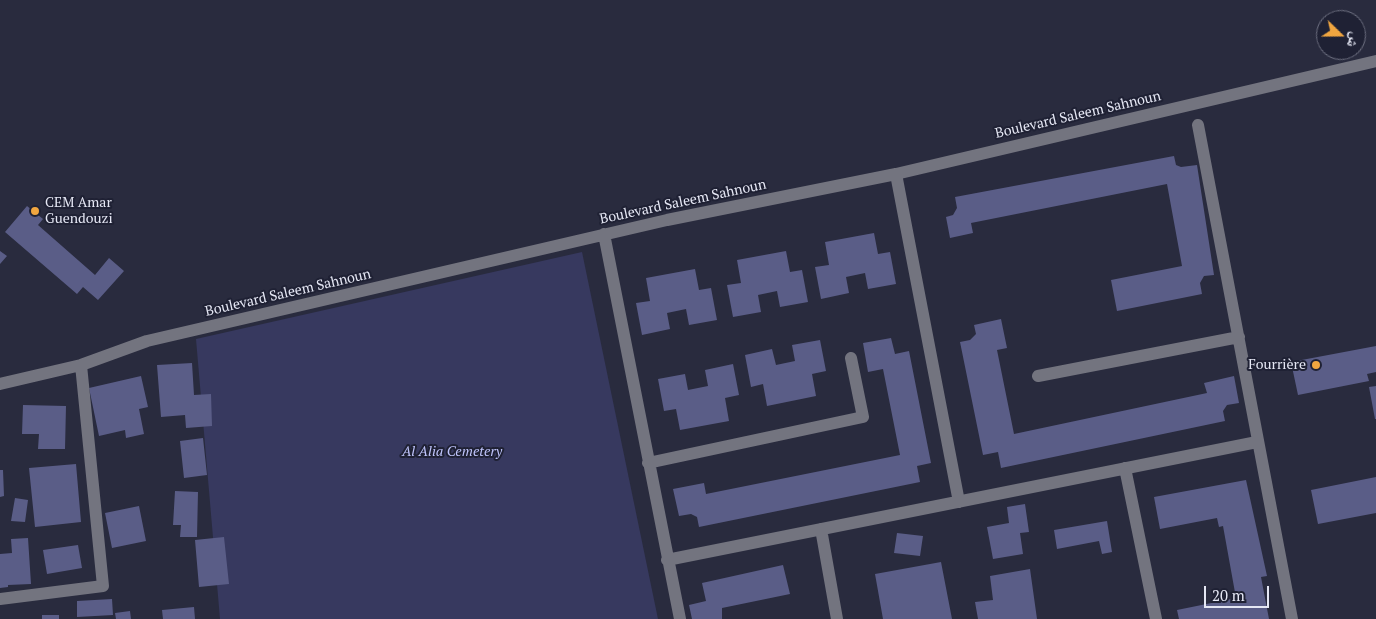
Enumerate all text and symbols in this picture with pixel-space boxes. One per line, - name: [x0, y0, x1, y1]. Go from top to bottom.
- north arrow: [1316, 10, 1366, 60]
- text: ش: [1343, 30, 1366, 51]
- street label: Boulevard Saleem Sahnoun: [993, 88, 1163, 142]
- street label: Boulevard Saleem Sahnoun: [598, 176, 768, 228]
- place label: CEM Amar Guendouzi: [45, 195, 113, 228]
- marker: CEM Amar Guendouzi: [29, 205, 41, 217]
- street label: Boulevard Saleem Sahnoun: [203, 266, 373, 320]
- place label: Fourrière: [1248, 357, 1306, 373]
- marker: Fourrière: [1310, 359, 1322, 371]
- park label: Al Alia Cemetery: [402, 444, 502, 460]
- scale bar: [1206, 576, 1271, 608]
- text: 20 m: [1212, 585, 1245, 605]

